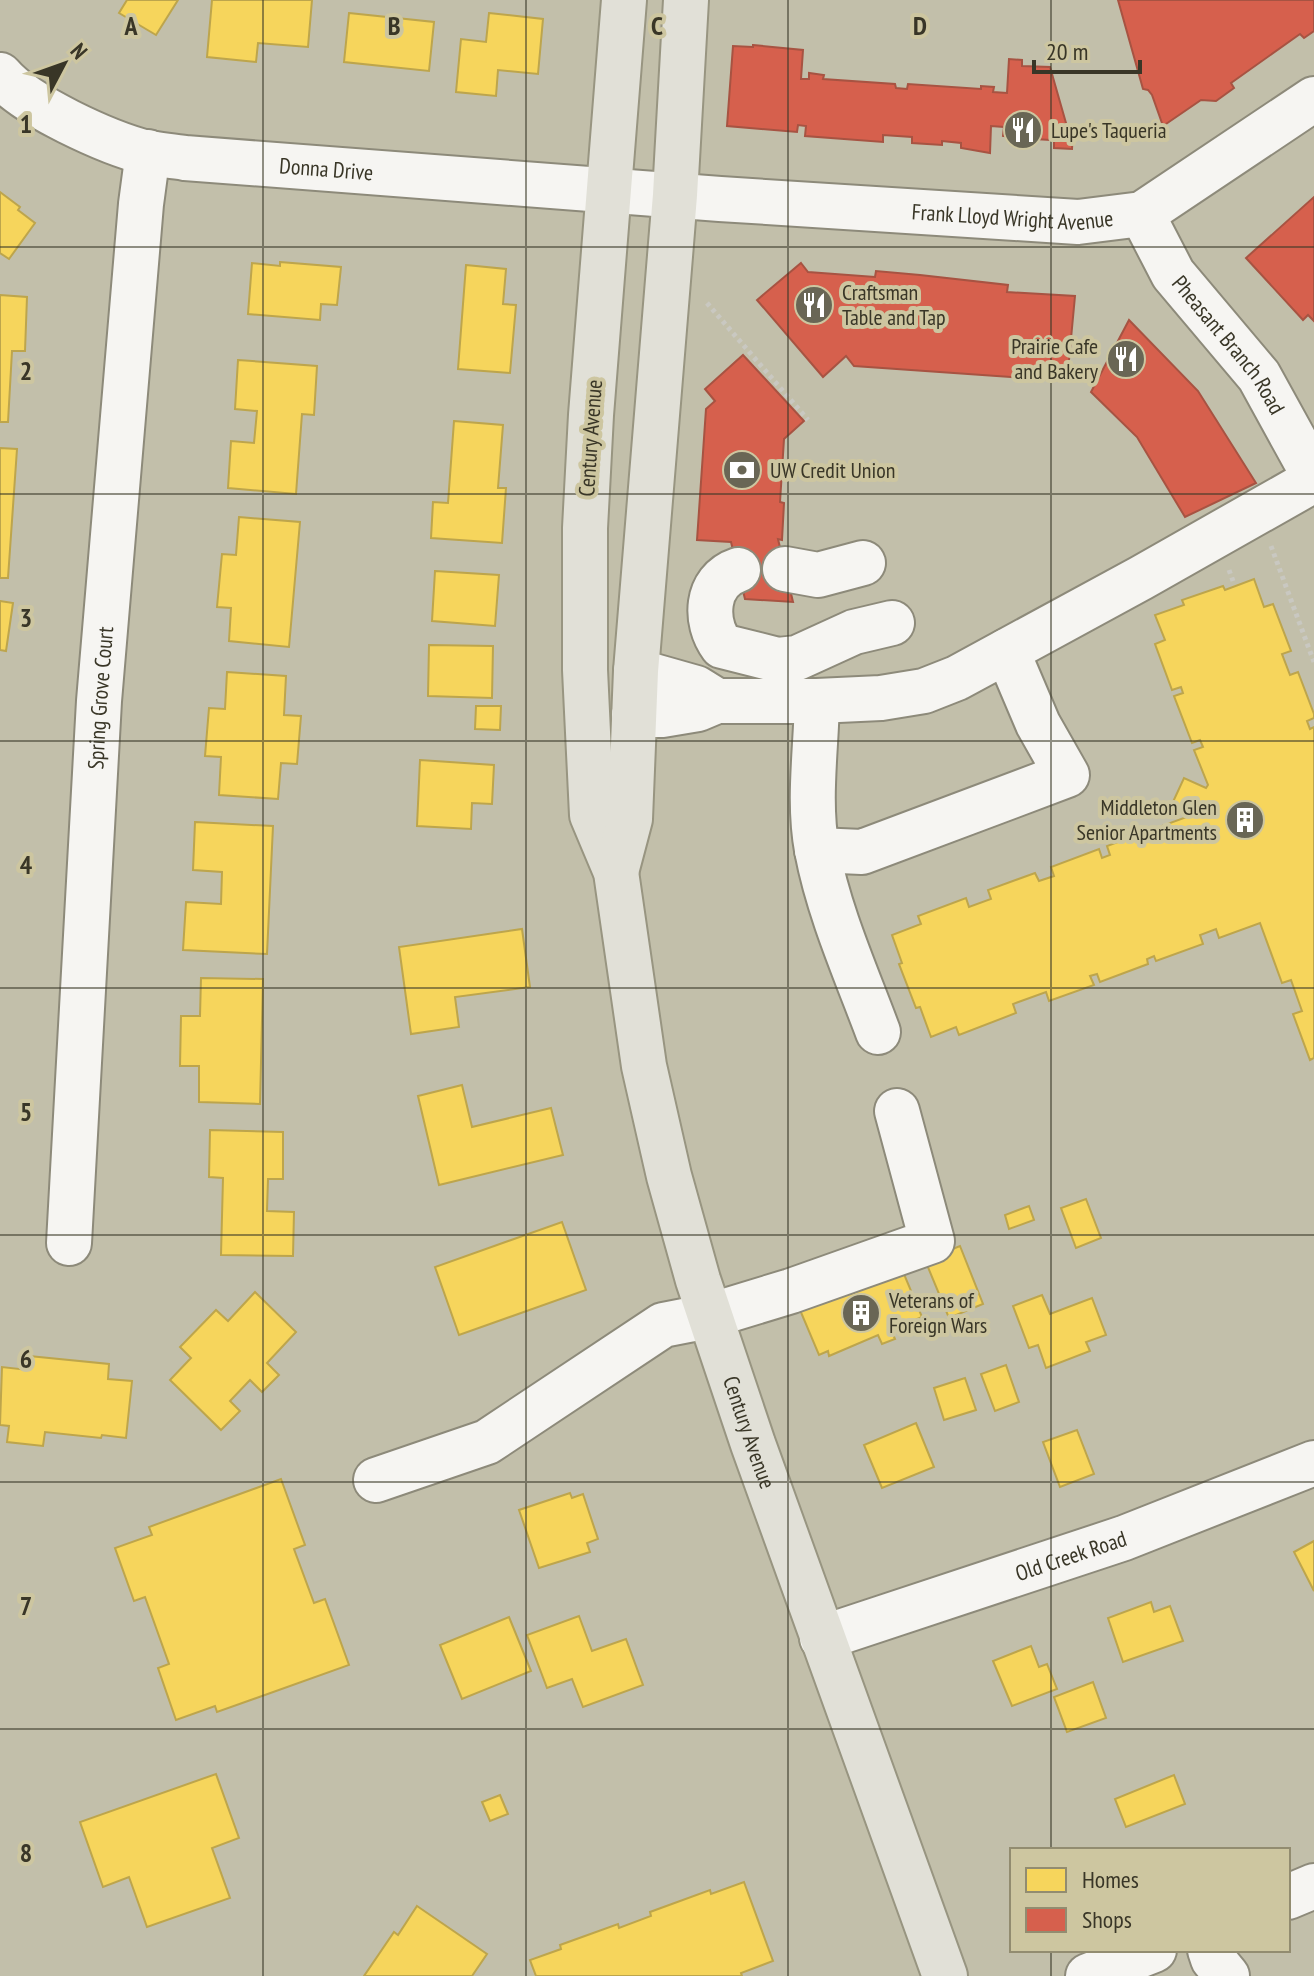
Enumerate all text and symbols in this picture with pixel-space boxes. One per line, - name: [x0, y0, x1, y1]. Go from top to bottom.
- text: A: [123, 9, 138, 42]
- text: B: [388, 9, 401, 42]
- text: C: [651, 9, 663, 42]
- text: D: [913, 9, 927, 42]
- north arrow: [24, 24, 104, 104]
- scale bar: [1034, 24, 1140, 74]
- text: 20 m: [1046, 36, 1088, 67]
- text: N: [65, 37, 94, 65]
- text: 1: [20, 107, 32, 140]
- restaurant icon: Lupe's Taqueria: [1002, 109, 1044, 151]
- place label: Lupe's Taqueria: [1051, 116, 1167, 144]
- street label: Donna Drive: [278, 151, 374, 186]
- street label: Frank Lloyd Wright Avenue: [911, 197, 1115, 236]
- street label: Pheasant Branch Road: [1166, 270, 1291, 419]
- place label: Craftsman Table and Tap: [842, 278, 946, 331]
- restaurant icon: Craftsman Table and Tap: [793, 284, 835, 326]
- place label: Prairie Cafe and Bakery: [1011, 332, 1099, 385]
- restaurant icon: Prairie Cafe and Bakery: [1105, 338, 1147, 380]
- text: 2: [20, 354, 32, 387]
- street label: Century Avenue: [572, 379, 608, 497]
- bank icon: UW Credit Union: [721, 449, 763, 491]
- place label: UW Credit Union: [770, 456, 895, 484]
- text: 3: [20, 601, 32, 634]
- street label: Spring Grove Court: [81, 625, 119, 770]
- place label: Middleton Glen Senior Apartments: [1077, 793, 1217, 846]
- building icon: Middleton Glen Senior Apartments: [1224, 799, 1266, 841]
- text: 4: [20, 848, 33, 881]
- text: 5: [20, 1095, 32, 1128]
- place label: Veterans of Foreign Wars: [888, 1286, 987, 1339]
- building icon: Veterans of Foreign Wars: [840, 1292, 882, 1334]
- text: 6: [20, 1342, 32, 1375]
- street label: Century Avenue: [717, 1372, 782, 1492]
- street label: Old Creek Road: [1011, 1524, 1130, 1587]
- text: 7: [20, 1589, 32, 1622]
- text: 8: [20, 1836, 32, 1869]
- legend: [1010, 1848, 1290, 1952]
- text: Homes: [1082, 1864, 1139, 1895]
- text: Shops: [1082, 1904, 1132, 1935]

